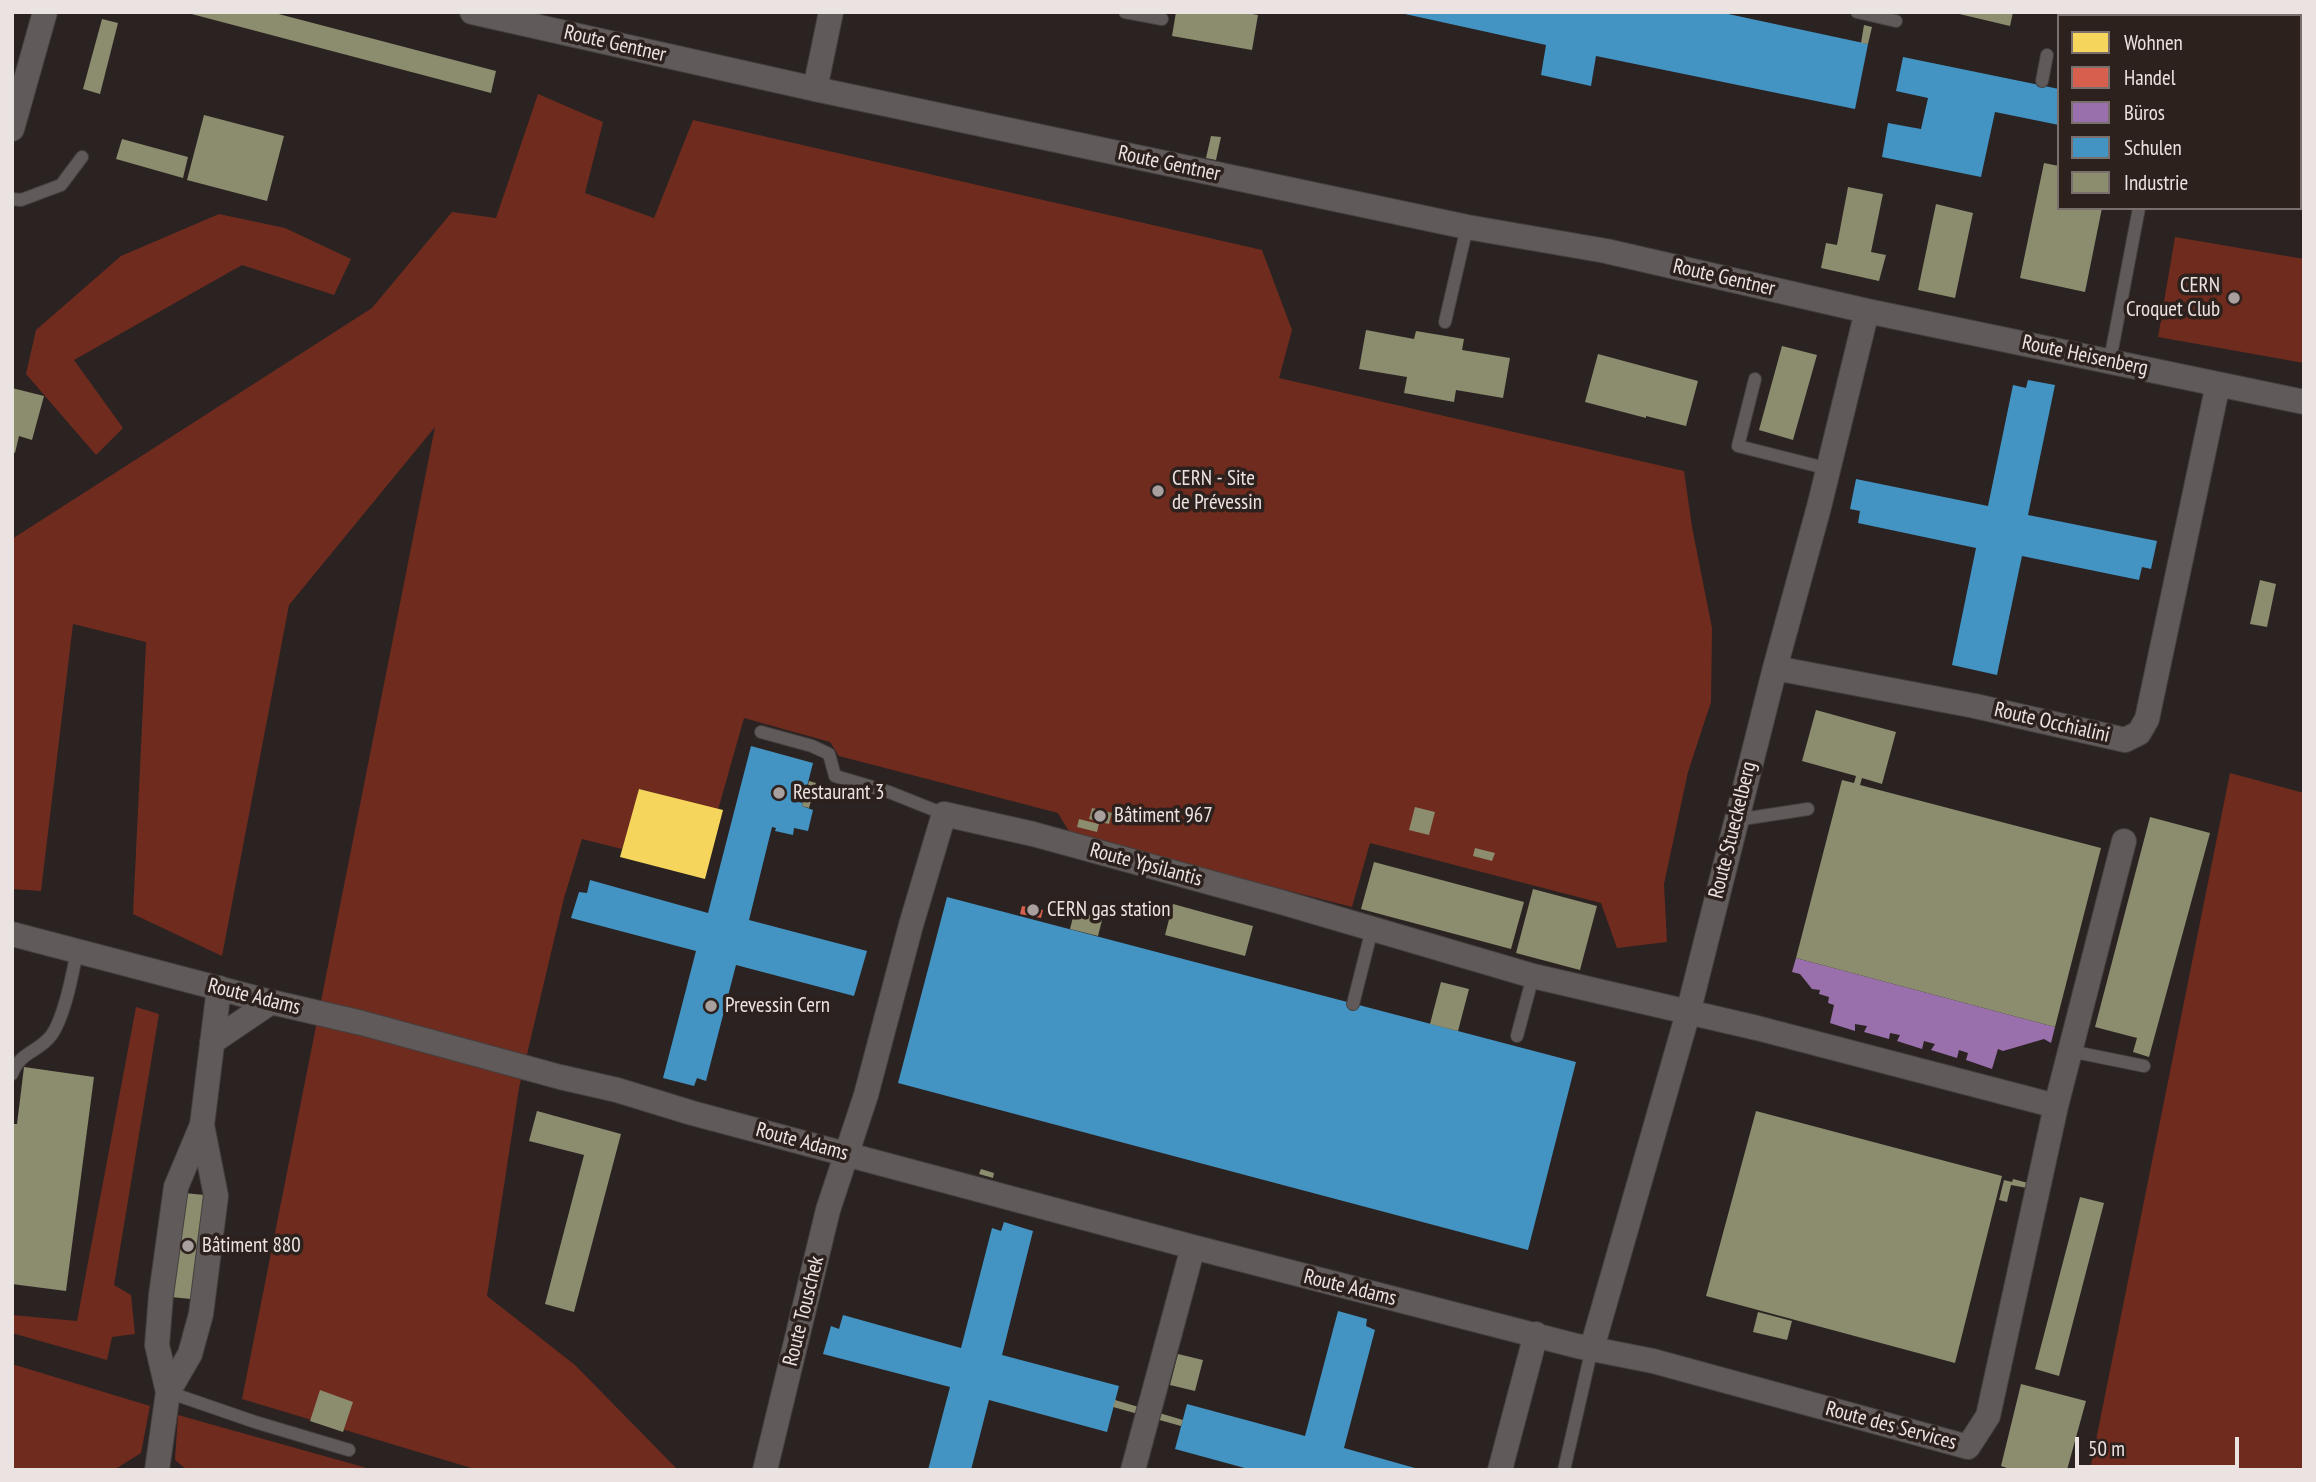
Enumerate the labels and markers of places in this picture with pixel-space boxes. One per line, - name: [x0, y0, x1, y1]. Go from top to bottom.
- place label: CERN Croquet Club: [2126, 273, 2220, 323]
- marker: CERN Croquet Club: [2226, 290, 2242, 306]
- place label: CERN - Site de Prévessin: [1172, 466, 1262, 516]
- marker: CERN - Site de Prévessin: [1150, 483, 1166, 499]
- place label: Restaurant 3: [793, 780, 884, 806]
- marker: Restaurant 3: [771, 785, 787, 801]
- place label: Bâtiment 967: [1114, 803, 1213, 829]
- marker: Bâtiment 967: [1092, 808, 1108, 824]
- place label: CERN gas station: [1047, 897, 1170, 923]
- marker: CERN gas station: [1025, 902, 1041, 918]
- place label: Prevessin Cern: [725, 993, 830, 1019]
- marker: Prevessin Cern: [703, 998, 719, 1014]
- place label: Bâtiment 880: [202, 1233, 301, 1259]
- marker: Bâtiment 880: [180, 1238, 196, 1254]

